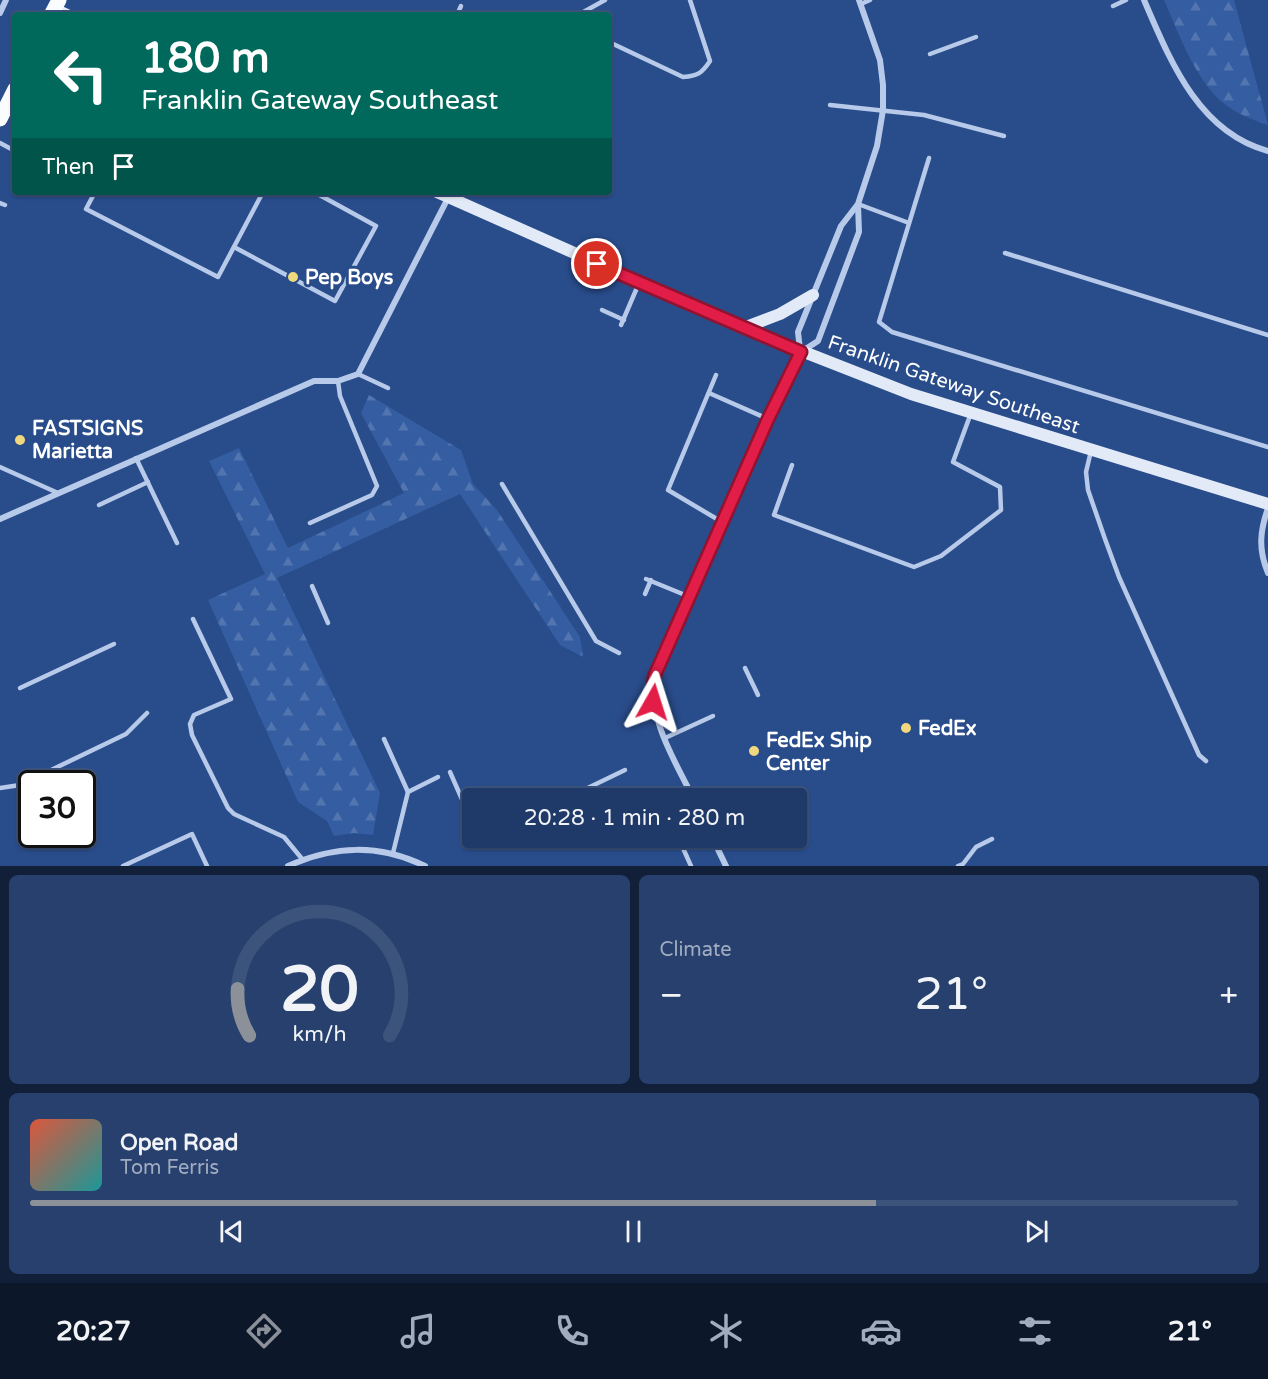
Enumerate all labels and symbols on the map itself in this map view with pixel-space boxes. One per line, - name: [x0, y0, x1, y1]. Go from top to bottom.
- pin: [571, 238, 622, 289]
- place label: Pep Boys: [305, 266, 394, 290]
- marker: Pep Boys: [286, 270, 300, 284]
- street label: Franklin Gateway Southeast: [825, 331, 1083, 439]
- place label: FASTSIGNS Marietta: [32, 417, 143, 464]
- marker: FASTSIGNS Marietta: [13, 433, 27, 447]
- position arrow: [621, 670, 685, 734]
- place label: FedEx: [918, 717, 977, 741]
- marker: FedEx: [899, 721, 913, 735]
- place label: FedEx Ship Center: [766, 729, 872, 776]
- marker: FedEx Ship Center: [747, 744, 761, 758]
- speed limit sign: 30: [18, 770, 96, 848]

